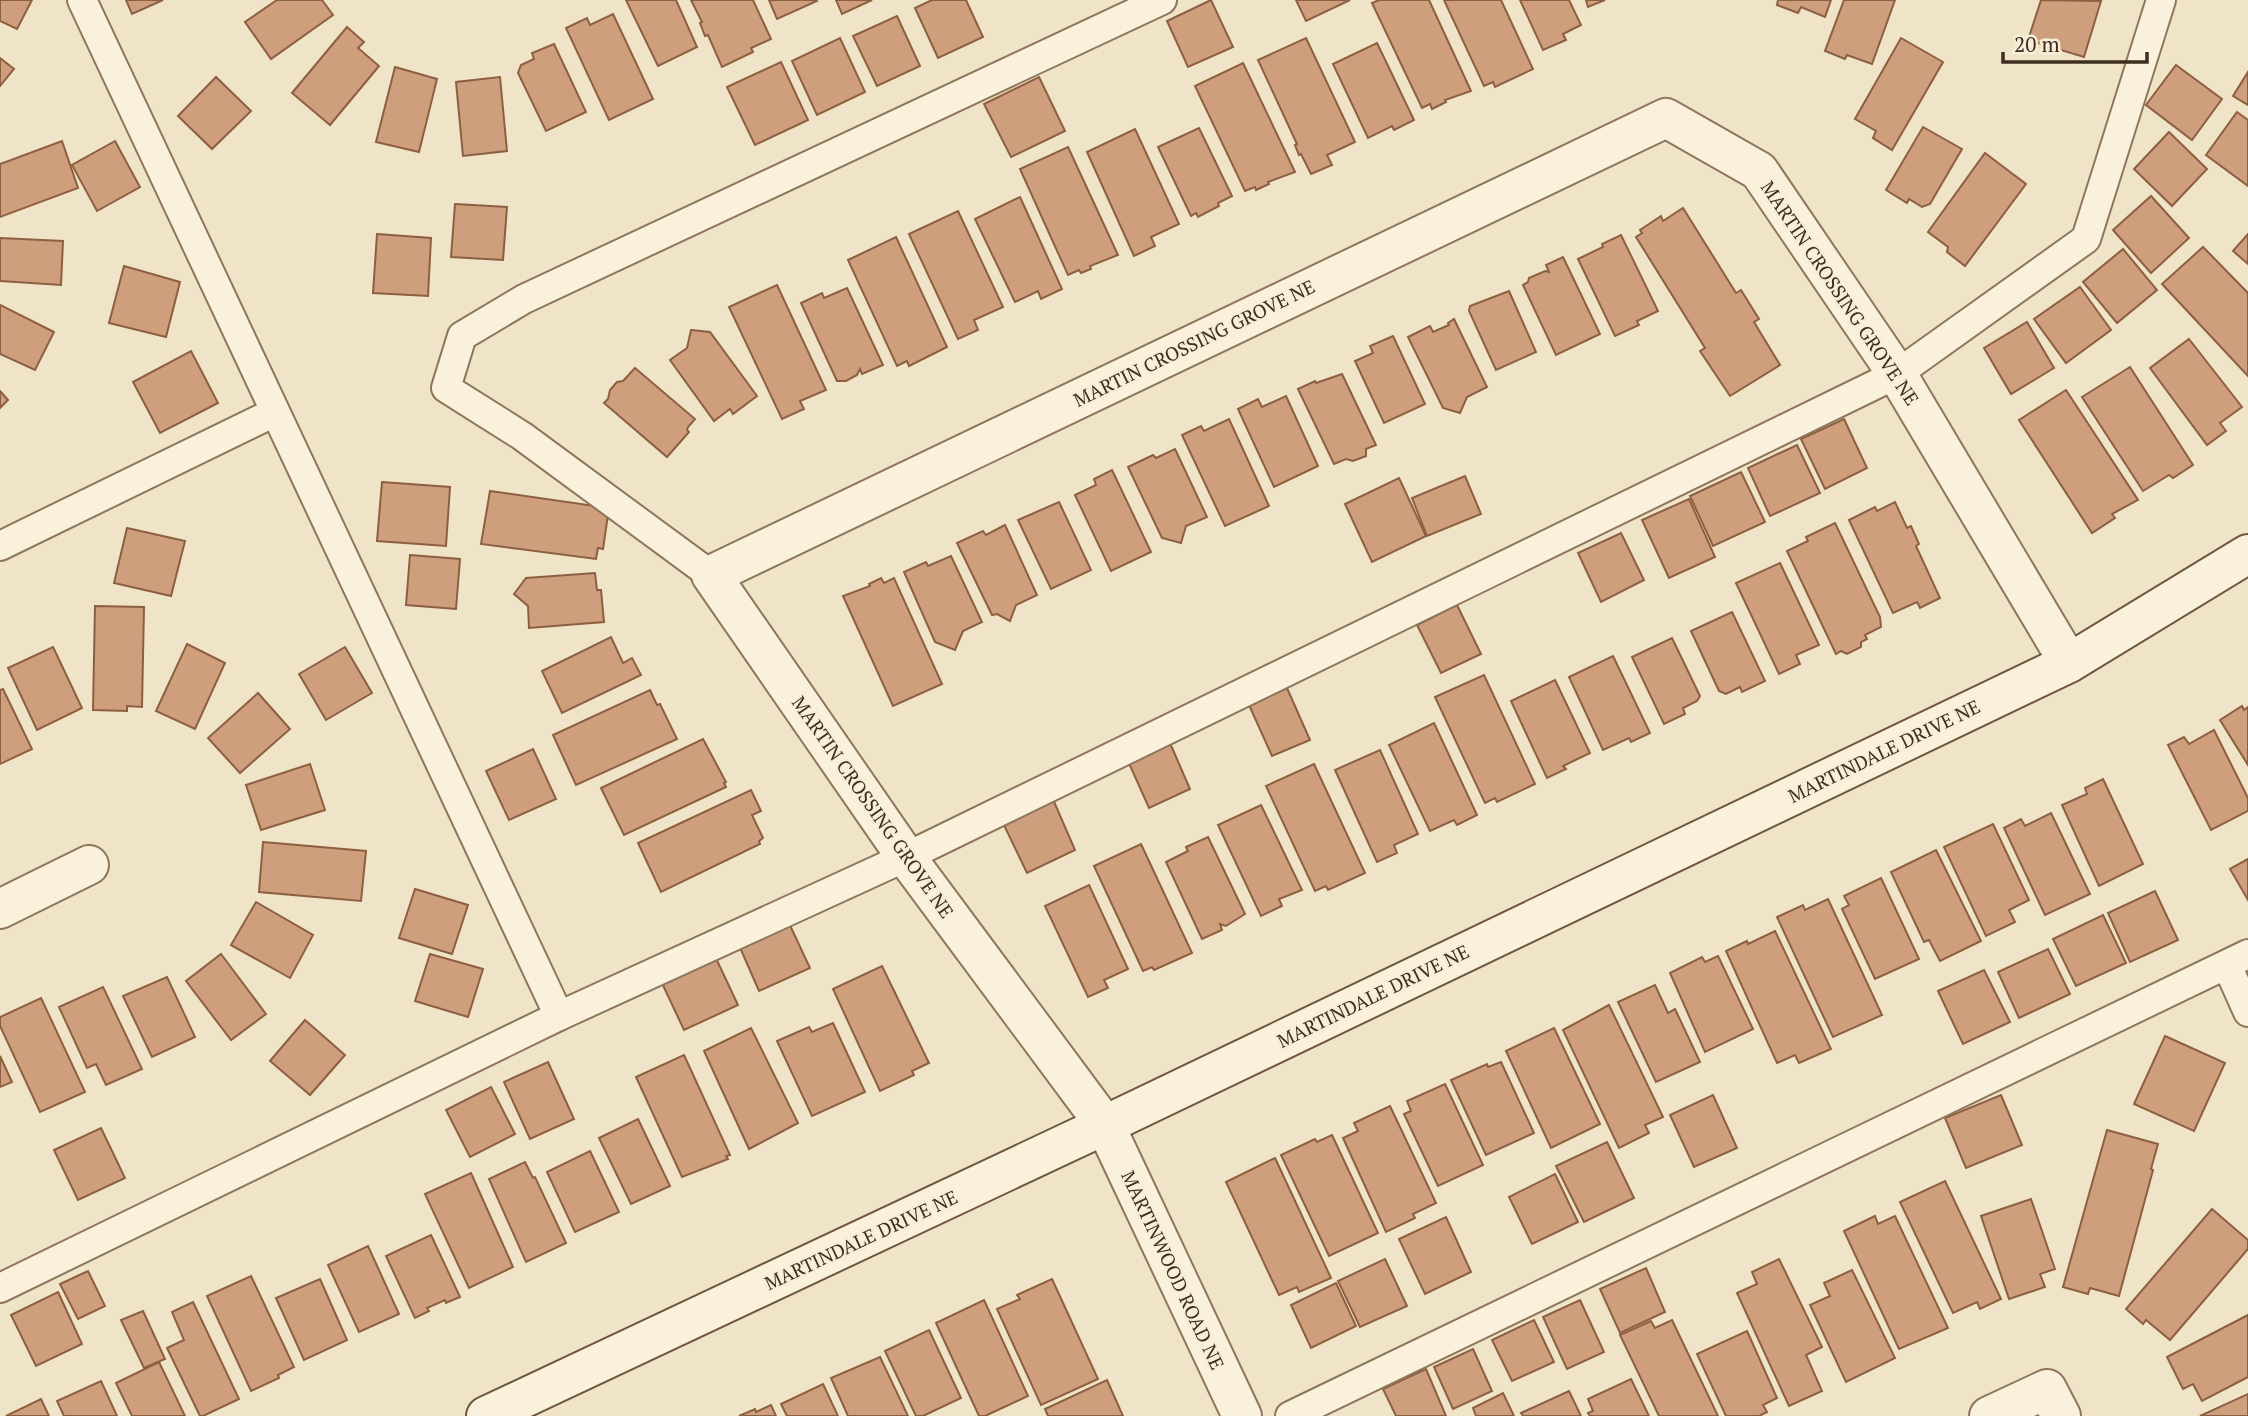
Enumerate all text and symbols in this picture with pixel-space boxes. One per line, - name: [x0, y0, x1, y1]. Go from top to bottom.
- scale bar: [2003, 21, 2146, 65]
- text: 20 m: [2014, 30, 2060, 58]
- street label: MARTIN CROSSING GROVE NE: [1756, 176, 1925, 410]
- street label: MARTIN CROSSING GROVE NE: [1069, 273, 1319, 412]
- street label: MARTIN CROSSING GROVE NE: [787, 691, 960, 923]
- street label: MARTINDALE DRIVE NE: [1784, 693, 1984, 808]
- street label: MARTINDALE DRIVE NE: [1273, 938, 1473, 1053]
- street label: MARTINWOOD ROAD NE: [1116, 1166, 1231, 1373]
- street label: MARTINDALE DRIVE NE: [760, 1184, 961, 1295]

